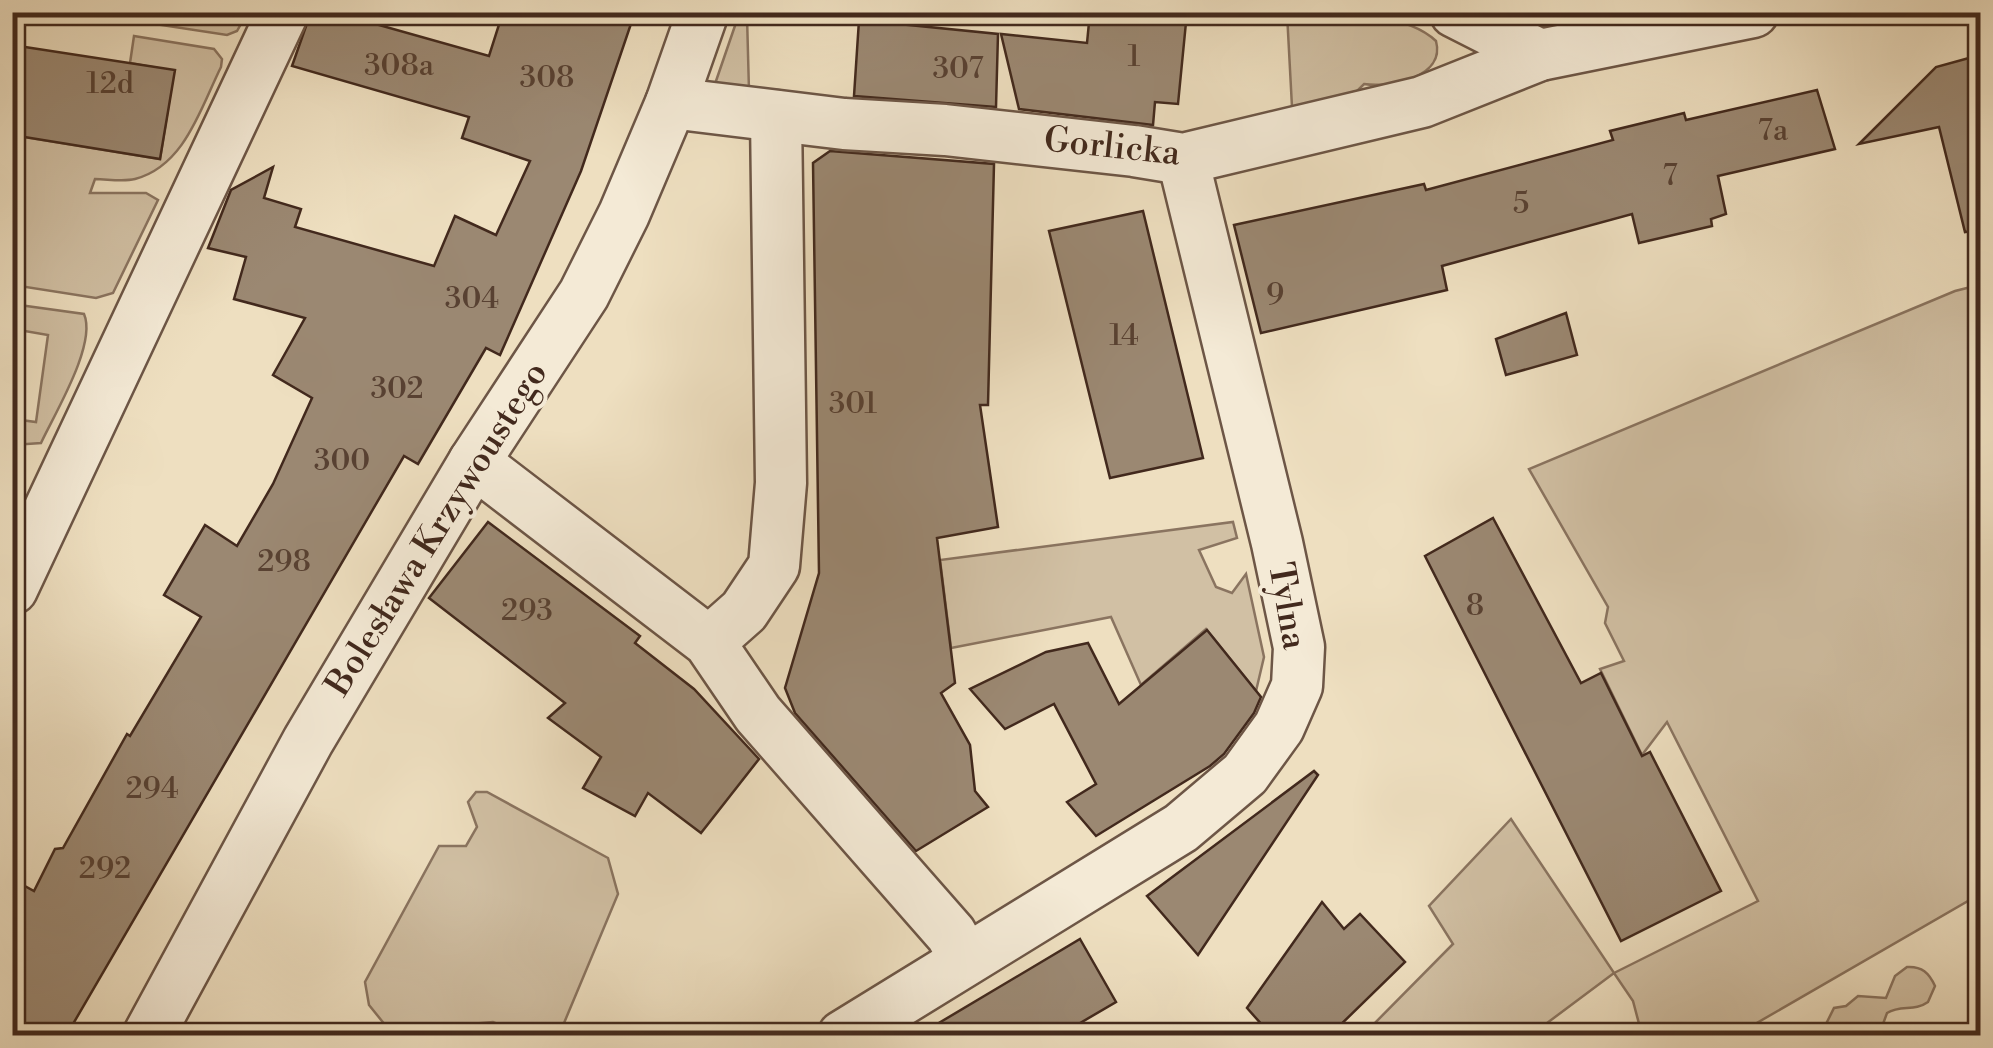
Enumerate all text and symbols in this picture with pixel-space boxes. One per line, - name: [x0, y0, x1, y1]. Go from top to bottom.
- house number: 1: [1128, 38, 1141, 76]
- house number: 308a: [364, 47, 435, 85]
- house number: 307: [932, 50, 984, 88]
- house number: 308: [520, 59, 574, 97]
- house number: 12d: [86, 65, 134, 103]
- house number: 7a: [1758, 112, 1789, 150]
- street label: Gorlicka: [1042, 118, 1183, 176]
- house number: 7: [1662, 157, 1678, 195]
- house number: 5: [1513, 185, 1529, 223]
- house number: 9: [1266, 276, 1284, 314]
- house number: 304: [445, 280, 499, 318]
- house number: 14: [1109, 317, 1139, 355]
- street label: Bolesława Krzywoustego: [316, 354, 557, 705]
- house number: 302: [370, 370, 424, 408]
- house number: 301: [829, 385, 877, 423]
- house number: 300: [314, 442, 370, 480]
- house number: 298: [257, 543, 311, 581]
- street label: Tylna: [1258, 559, 1316, 653]
- house number: 8: [1466, 587, 1484, 625]
- house number: 293: [501, 592, 553, 630]
- house number: 294: [125, 770, 179, 808]
- house number: 292: [79, 850, 131, 888]

